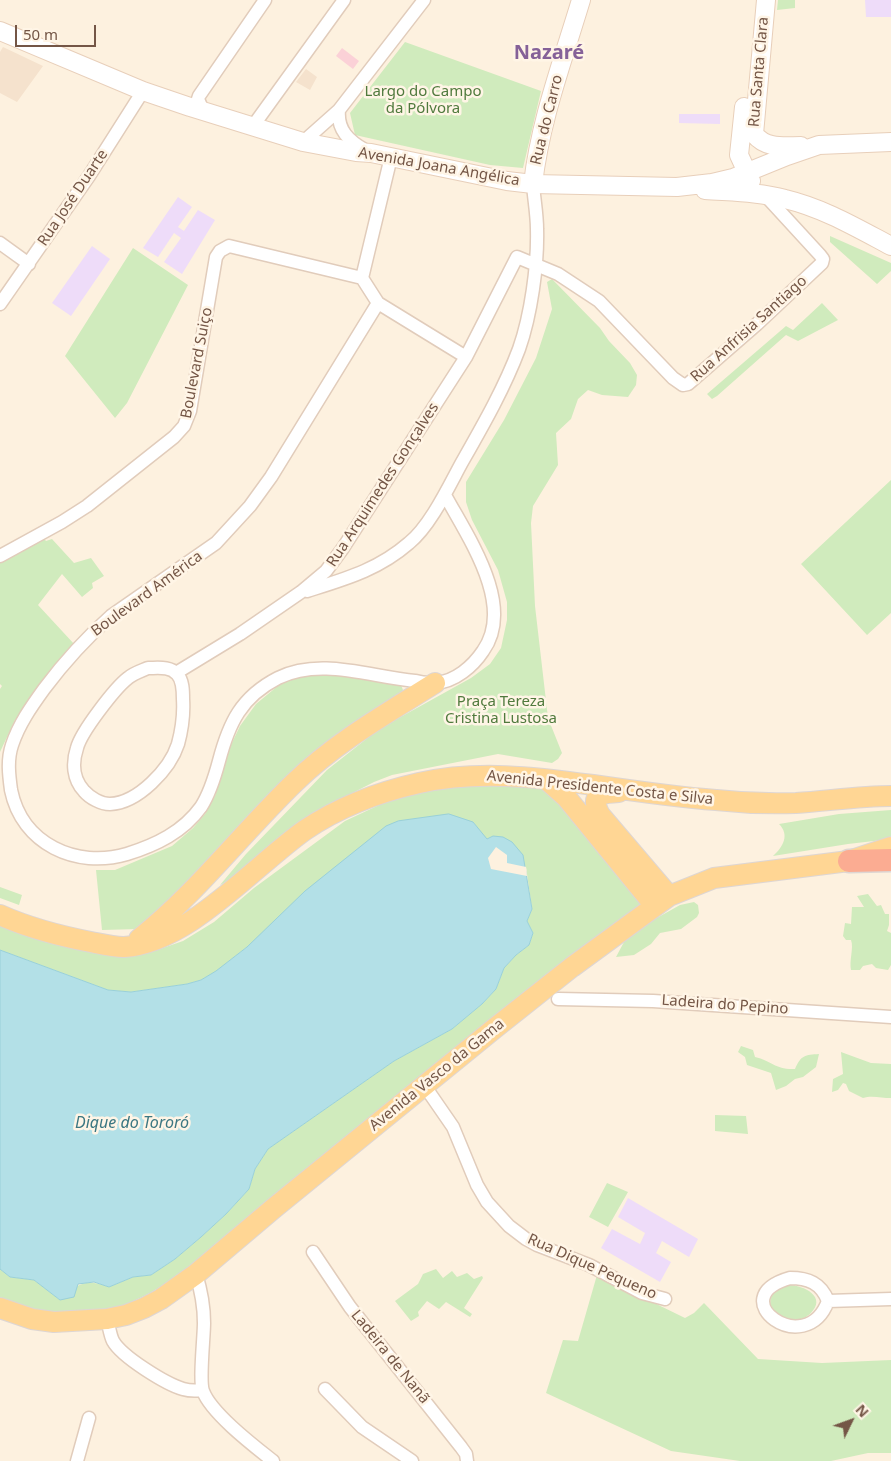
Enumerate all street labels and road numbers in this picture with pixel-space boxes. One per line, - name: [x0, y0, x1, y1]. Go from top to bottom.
- street label: Rua Santa Clara: [745, 16, 773, 128]
- street label: Rua do Carro: [527, 73, 567, 167]
- street label: Avenida Joana Angélica: [357, 144, 521, 190]
- street label: Rua José Duarte: [34, 146, 112, 250]
- street label: Rua Anfrisia Santiago: [687, 272, 811, 386]
- street label: Boulevard Suiço: [177, 306, 217, 420]
- street label: Rua Arquimedes Gonçalves: [323, 400, 443, 570]
- street label: Boulevard América: [88, 548, 206, 640]
- street label: Avenida Presidente Costa e Silva: [486, 767, 714, 809]
- street label: Ladeira do Pepino: [661, 992, 789, 1018]
- street label: Avenida Vasco da Gama: [366, 1015, 508, 1135]
- street label: Rua Dique Pequeno: [525, 1230, 659, 1304]
- street label: Ladeira de Nanã: [347, 1307, 433, 1407]

